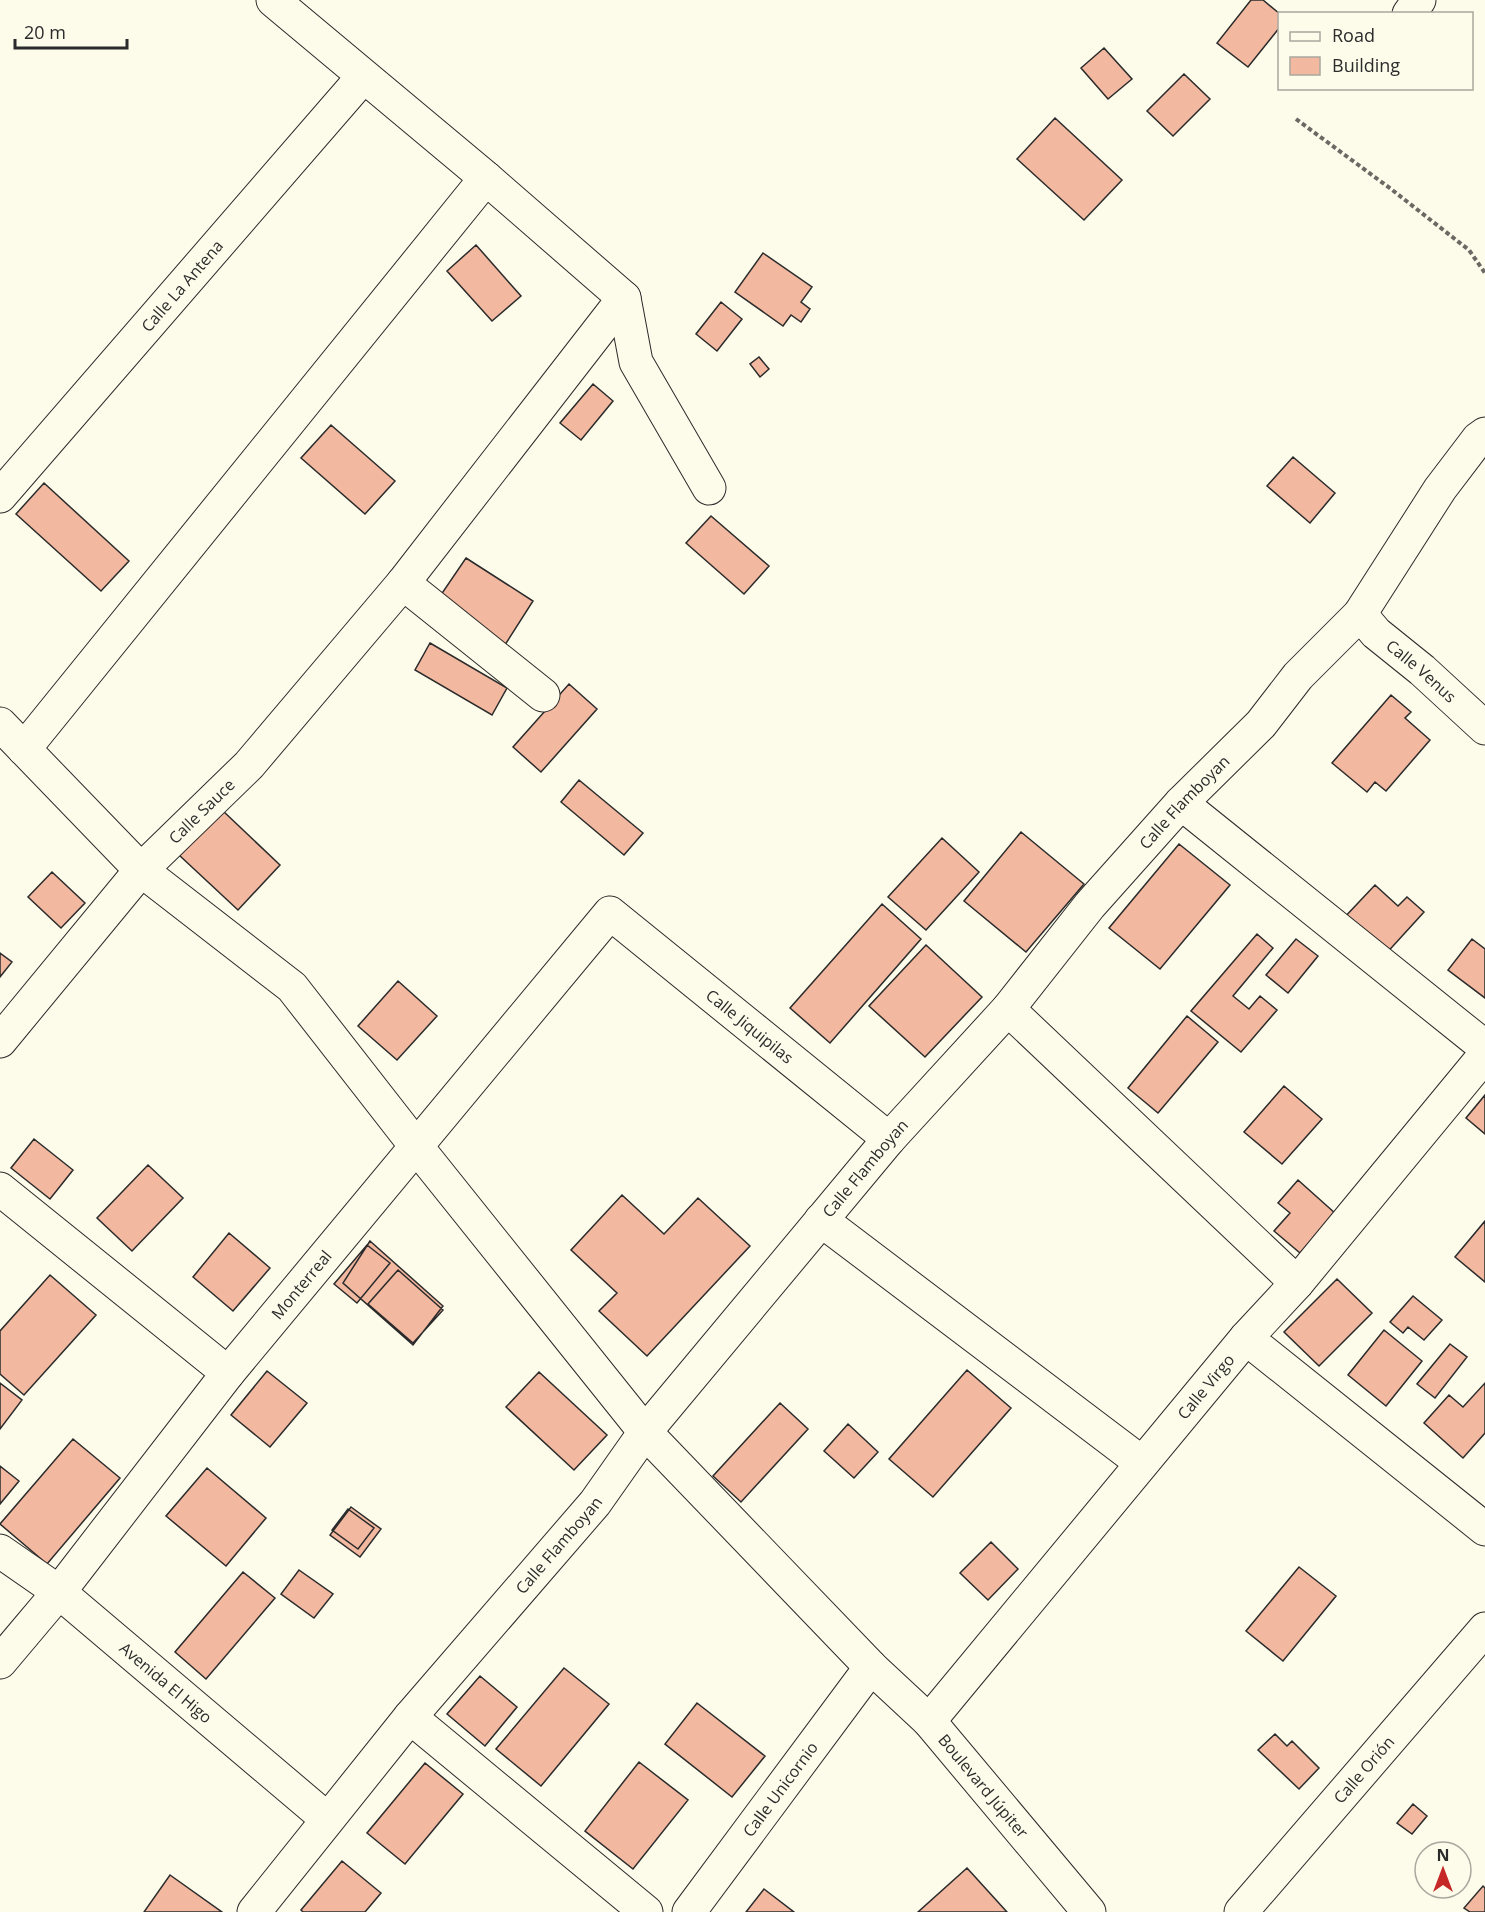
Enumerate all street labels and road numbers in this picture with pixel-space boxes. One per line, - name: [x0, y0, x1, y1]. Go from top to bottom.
- street label: Calle La Antena: [136, 235, 228, 337]
- street label: Calle Venus: [1382, 635, 1461, 707]
- street label: Calle Flamboyan: [1134, 750, 1234, 854]
- street label: Calle Sauce: [164, 774, 239, 848]
- street label: Calle Jiquipilas: [701, 984, 798, 1068]
- street label: Calle Flamboyan: [817, 1114, 913, 1222]
- street label: Monterreal: [266, 1246, 337, 1324]
- street label: Calle Virgo: [1172, 1349, 1239, 1424]
- street label: Calle Flamboyan: [510, 1492, 607, 1599]
- street label: Avenida El Higo: [115, 1637, 217, 1728]
- street label: Boulevard Júpiter: [933, 1729, 1034, 1843]
- street label: Calle Orión: [1328, 1731, 1399, 1808]
- street label: Calle Unicornio: [738, 1737, 823, 1841]

